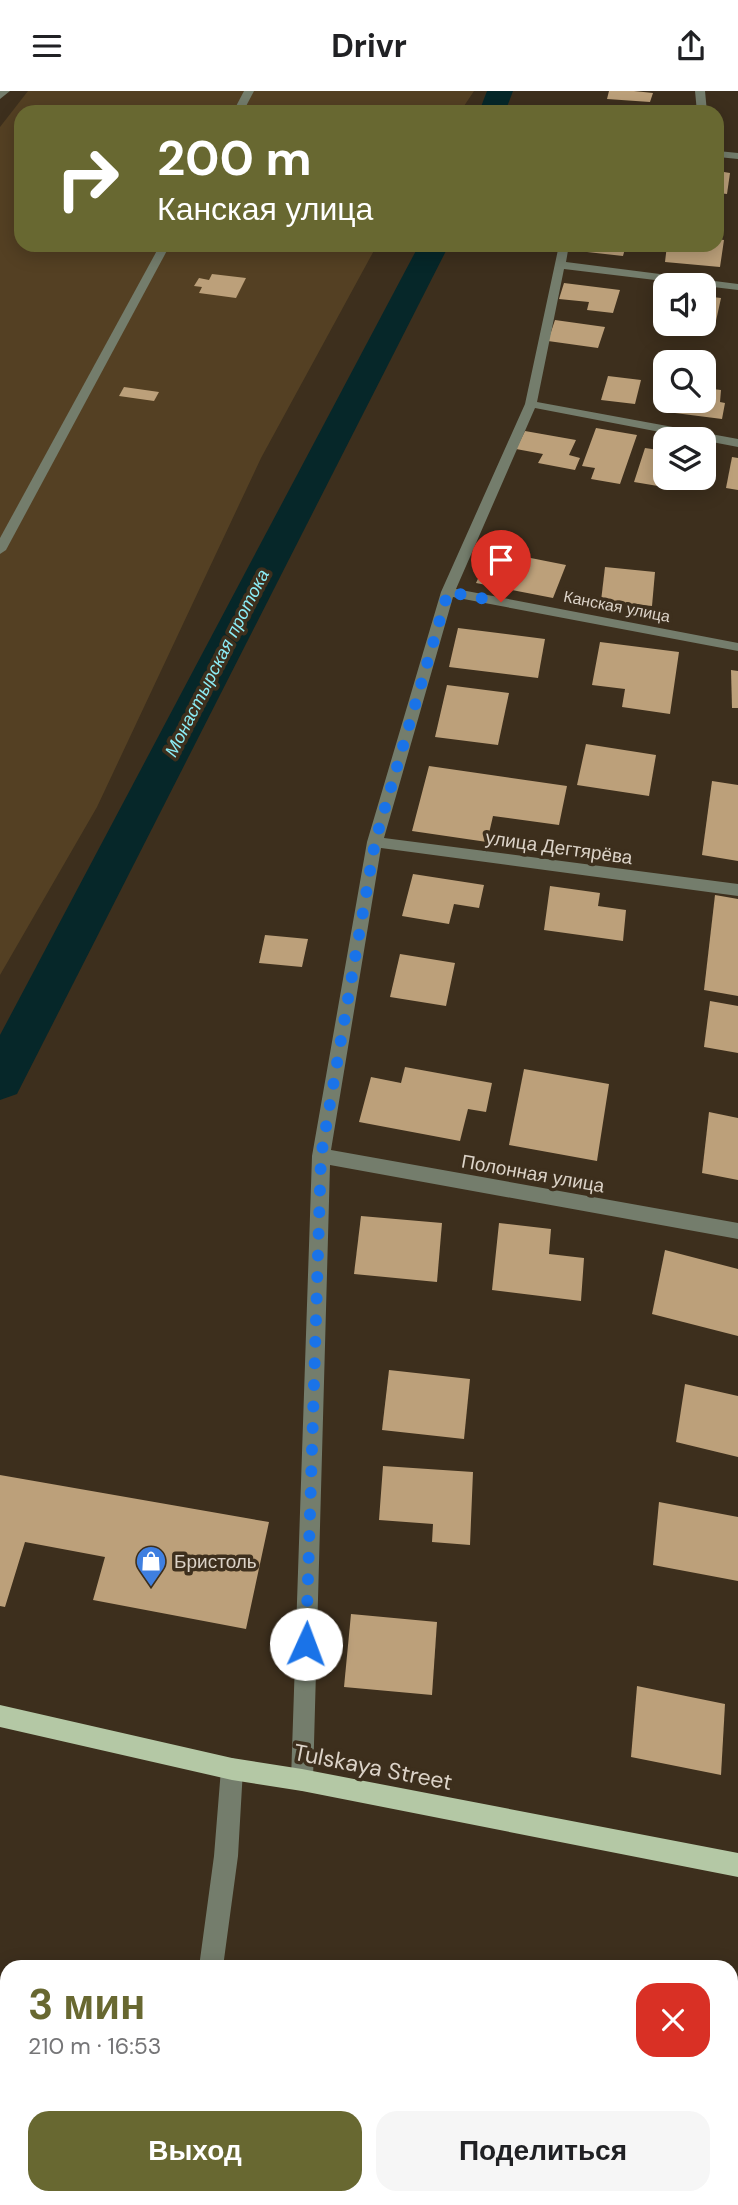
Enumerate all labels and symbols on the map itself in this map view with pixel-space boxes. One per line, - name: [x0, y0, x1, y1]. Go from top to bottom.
- pin: [471, 530, 531, 602]
- water label: Монастырская протока: [159, 565, 275, 761]
- street label: Канская улица: [562, 586, 672, 627]
- street label: улица Дегтярёва: [484, 825, 634, 870]
- street label: Полонная улица: [459, 1149, 607, 1198]
- shop icon: Бристоль: [134, 1544, 168, 1588]
- place label: Бристоль: [174, 1549, 257, 1574]
- position arrow: [269, 1607, 343, 1681]
- street label: Tulskaya Street: [291, 1737, 455, 1797]

